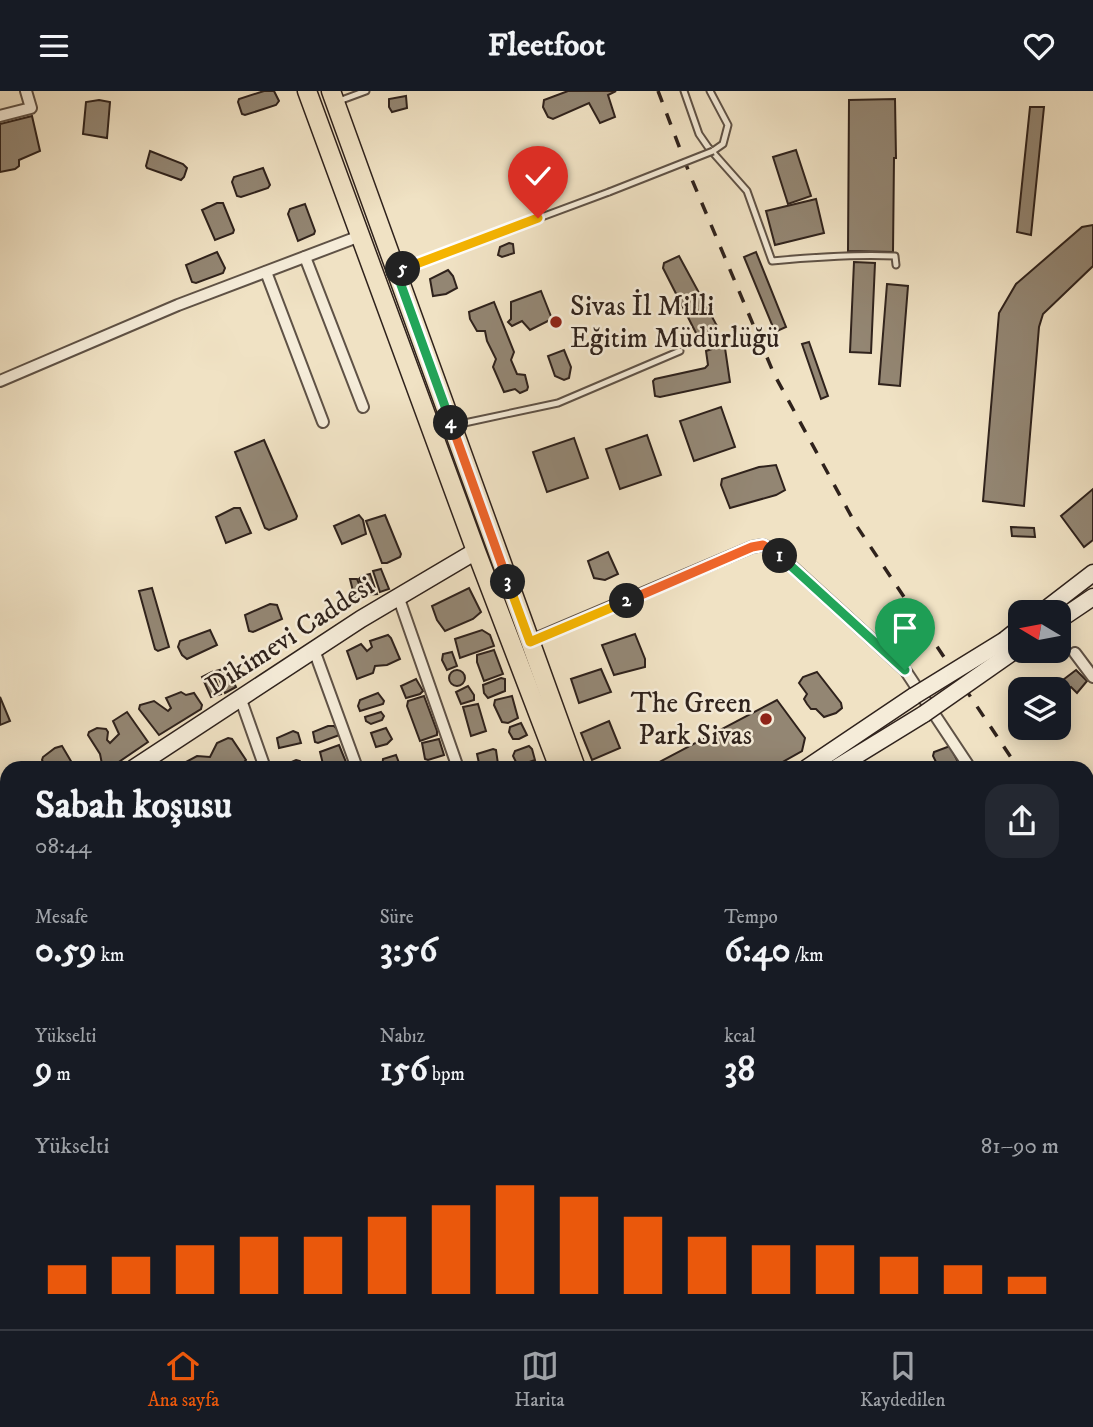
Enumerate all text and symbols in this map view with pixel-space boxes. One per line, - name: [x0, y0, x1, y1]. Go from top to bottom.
- text: Fleetfoot: [488, 26, 605, 66]
- icon: menu: [35, 27, 73, 65]
- icon: heart: [1020, 27, 1058, 65]
- pin: [508, 146, 568, 218]
- icon: check: [519, 157, 557, 195]
- pin: 5: [386, 251, 420, 287]
- text: 5: [398, 257, 407, 280]
- place label: Sivas İl Milli Eğitim Müdürlüğü: [570, 289, 779, 356]
- marker: Sivas İl Milli Eğitim Müdürlüğü: [548, 314, 564, 330]
- pin: 4: [434, 405, 468, 441]
- text: 4: [445, 411, 456, 434]
- pin: 1: [762, 539, 798, 573]
- text: 1: [776, 544, 783, 567]
- pin: 3: [490, 565, 526, 599]
- street label: Dikimevi Caddesi: [199, 569, 381, 703]
- text: 3: [504, 570, 511, 593]
- pin: 2: [610, 583, 644, 619]
- text: 2: [622, 589, 631, 612]
- pin: [875, 598, 935, 670]
- north arrow: [1008, 600, 1071, 663]
- map controls: [1008, 600, 1071, 740]
- icon: arrive: [886, 609, 924, 647]
- button: layers: [1008, 677, 1071, 740]
- place label: The Green Park Sivas: [631, 686, 752, 753]
- marker: The Green Park Sivas: [758, 711, 774, 727]
- text: Sabah koşusu: [35, 782, 232, 830]
- button: share: [985, 784, 1059, 858]
- text: 08:44: [35, 832, 91, 861]
- text: Mesafe: [35, 906, 88, 929]
- text: Süre: [380, 906, 414, 929]
- text: Tempo: [724, 906, 778, 929]
- text: 0.59: [35, 929, 97, 973]
- text: 3:56: [380, 929, 437, 973]
- text: 6:40: [724, 929, 791, 973]
- text: km: [97, 944, 124, 967]
- text: /km: [791, 944, 824, 967]
- text: Yükselti: [35, 1025, 96, 1048]
- text: Nabız: [380, 1025, 425, 1048]
- text: kcal: [724, 1025, 756, 1048]
- text: 9: [35, 1048, 52, 1092]
- text: 156: [380, 1048, 428, 1092]
- text: 38: [724, 1048, 755, 1092]
- text: m: [52, 1063, 71, 1086]
- text: bpm: [428, 1063, 465, 1086]
- text: Yükselti: [35, 1132, 109, 1161]
- text: 81–90 m: [981, 1132, 1059, 1161]
- tab: Ana sayfa: [148, 1347, 219, 1412]
- tab: Harita: [515, 1347, 565, 1412]
- tab: Kaydedilen: [860, 1347, 945, 1412]

